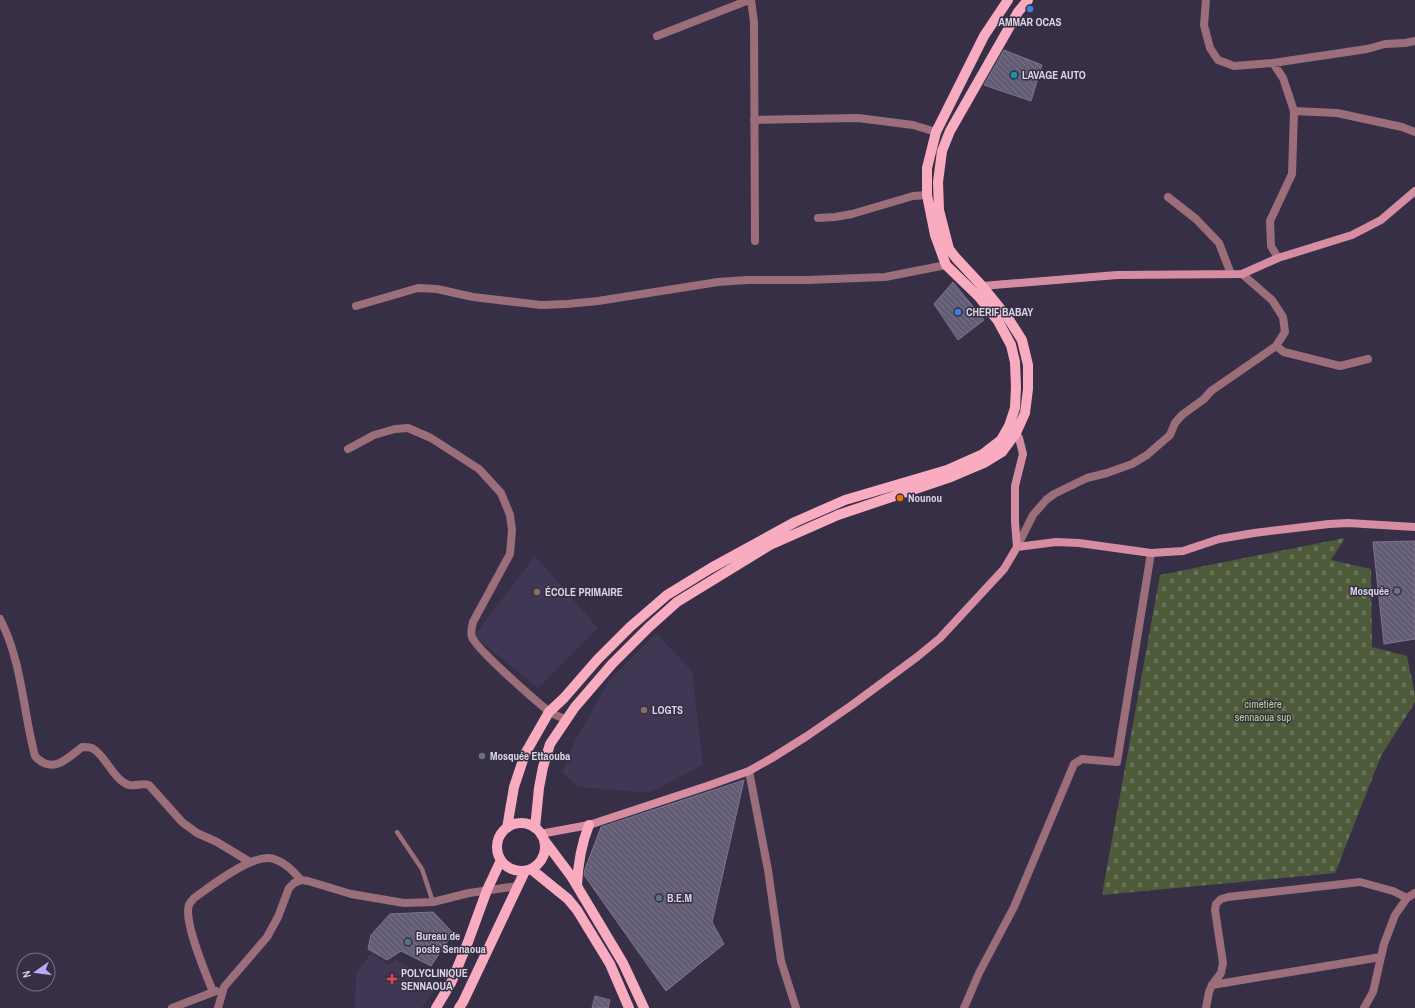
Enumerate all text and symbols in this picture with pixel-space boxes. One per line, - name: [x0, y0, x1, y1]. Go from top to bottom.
- marker: AMMAR OCAS: [1025, 4, 1035, 14]
- place label: AMMAR OCAS: [998, 15, 1062, 29]
- place label: LAVAGE AUTO: [1022, 68, 1086, 82]
- marker: LAVAGE AUTO: [1009, 70, 1019, 80]
- place label: CHERIF BABAY: [966, 305, 1034, 319]
- marker: CHERIF BABAY: [953, 307, 963, 317]
- place label: Nounou: [908, 491, 942, 505]
- marker: Nounou: [895, 493, 905, 503]
- place label: Mosquée: [1350, 584, 1389, 598]
- place label: ÉCOLE PRIMAIRE: [545, 585, 623, 599]
- marker: Mosquée: [1392, 586, 1402, 596]
- marker: ÉCOLE PRIMAIRE: [532, 587, 542, 597]
- park label: cimetière sennaoua sup: [1235, 697, 1291, 724]
- place label: LOGTS: [652, 703, 683, 717]
- marker: LOGTS: [639, 705, 649, 715]
- place label: Mosquée Ettaouba: [490, 749, 570, 763]
- marker: Mosquée Ettaouba: [477, 751, 487, 761]
- place label: B.E.M: [667, 891, 692, 905]
- marker: B.E.M: [654, 893, 664, 903]
- place label: Bureau de poste Sennaoua: [416, 929, 486, 956]
- marker: Bureau de poste Sennaoua: [403, 937, 413, 947]
- north arrow: [16, 952, 56, 992]
- place label: POLYCLINIQUE SENNAOUA: [401, 966, 468, 993]
- text: N: [19, 970, 34, 979]
- marker: POLYCLINIQUE SENNAOUA: [386, 973, 398, 985]

